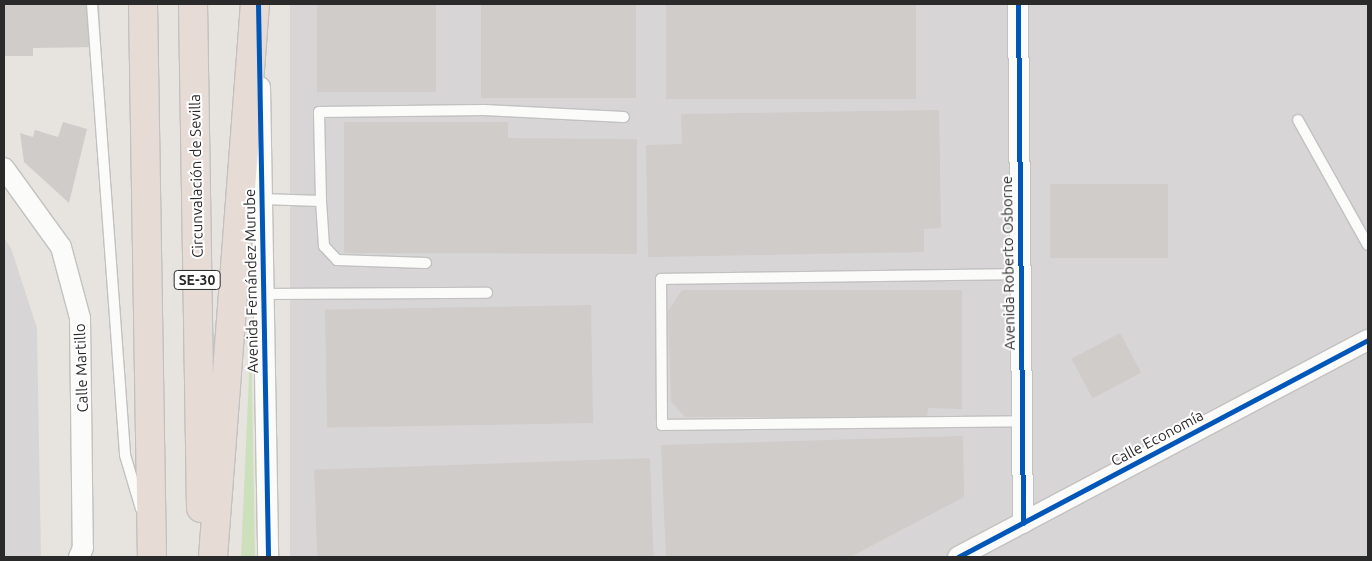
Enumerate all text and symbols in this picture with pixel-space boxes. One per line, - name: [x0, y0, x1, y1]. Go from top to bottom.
- street label: Circunvalación de Sevilla: [186, 94, 206, 258]
- street label: Avenida Roberto Osborne: [997, 176, 1019, 350]
- street label: Avenida Fernández Murube: [240, 189, 262, 373]
- road number: SE-30: [173, 268, 221, 292]
- street label: Calle Martillo: [70, 323, 92, 413]
- street label: Calle Economía: [1108, 406, 1206, 470]

